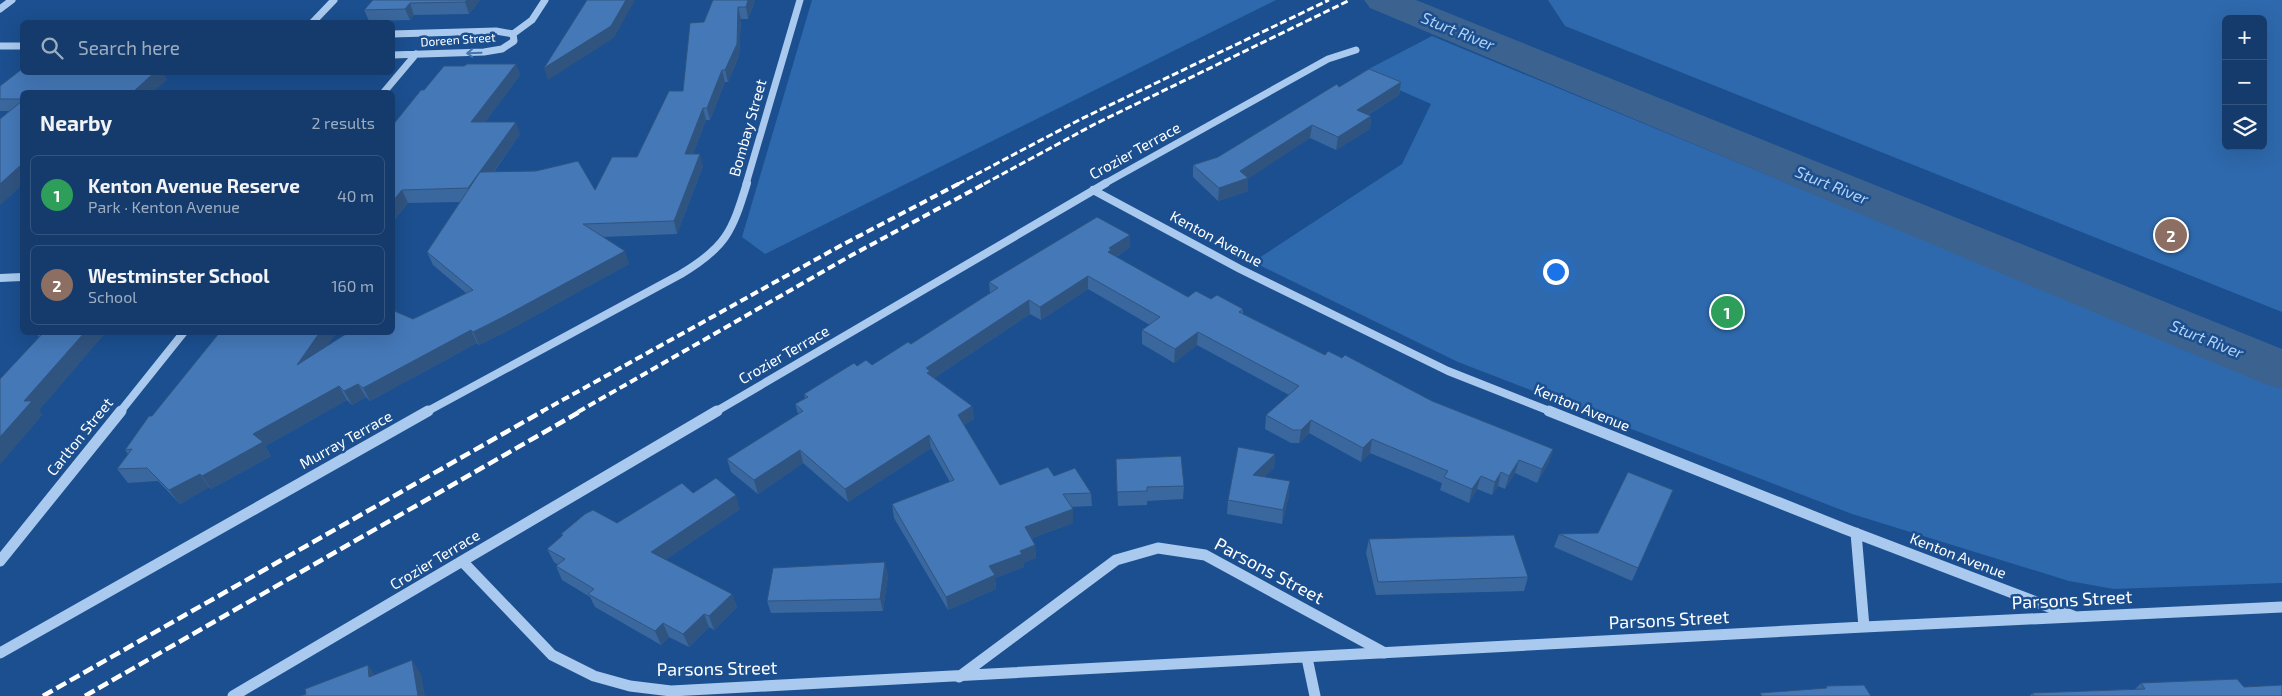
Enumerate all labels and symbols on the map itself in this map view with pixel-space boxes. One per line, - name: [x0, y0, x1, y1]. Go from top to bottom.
- water label: Sturt River: [1419, 7, 1498, 54]
- street label: Doreen Street: [420, 29, 496, 49]
- one-way arrow: [466, 48, 482, 57]
- street label: Bombay Street: [725, 77, 770, 178]
- street label: Crozier Terrace: [1086, 118, 1183, 183]
- water label: Sturt River: [1793, 161, 1872, 208]
- street label: Kenton Avenue: [1167, 206, 1266, 270]
- pin: 2: [2155, 216, 2187, 254]
- your location: [1543, 259, 1569, 285]
- pin: 1: [1711, 293, 1743, 331]
- water label: Sturt River: [2168, 315, 2247, 362]
- street label: Crozier Terrace: [735, 321, 832, 387]
- street label: Kenton Avenue: [1532, 380, 1633, 434]
- street label: Carlton Street: [42, 394, 116, 479]
- street label: Murray Terrace: [296, 406, 395, 472]
- street label: Crozier Terrace: [386, 525, 483, 593]
- street label: Kenton Avenue: [1908, 528, 2009, 582]
- street label: Parsons Street: [1211, 532, 1328, 608]
- street label: Parsons Street: [2011, 585, 2133, 613]
- street label: Parsons Street: [1608, 605, 1730, 633]
- street label: Parsons Street: [656, 656, 778, 680]

